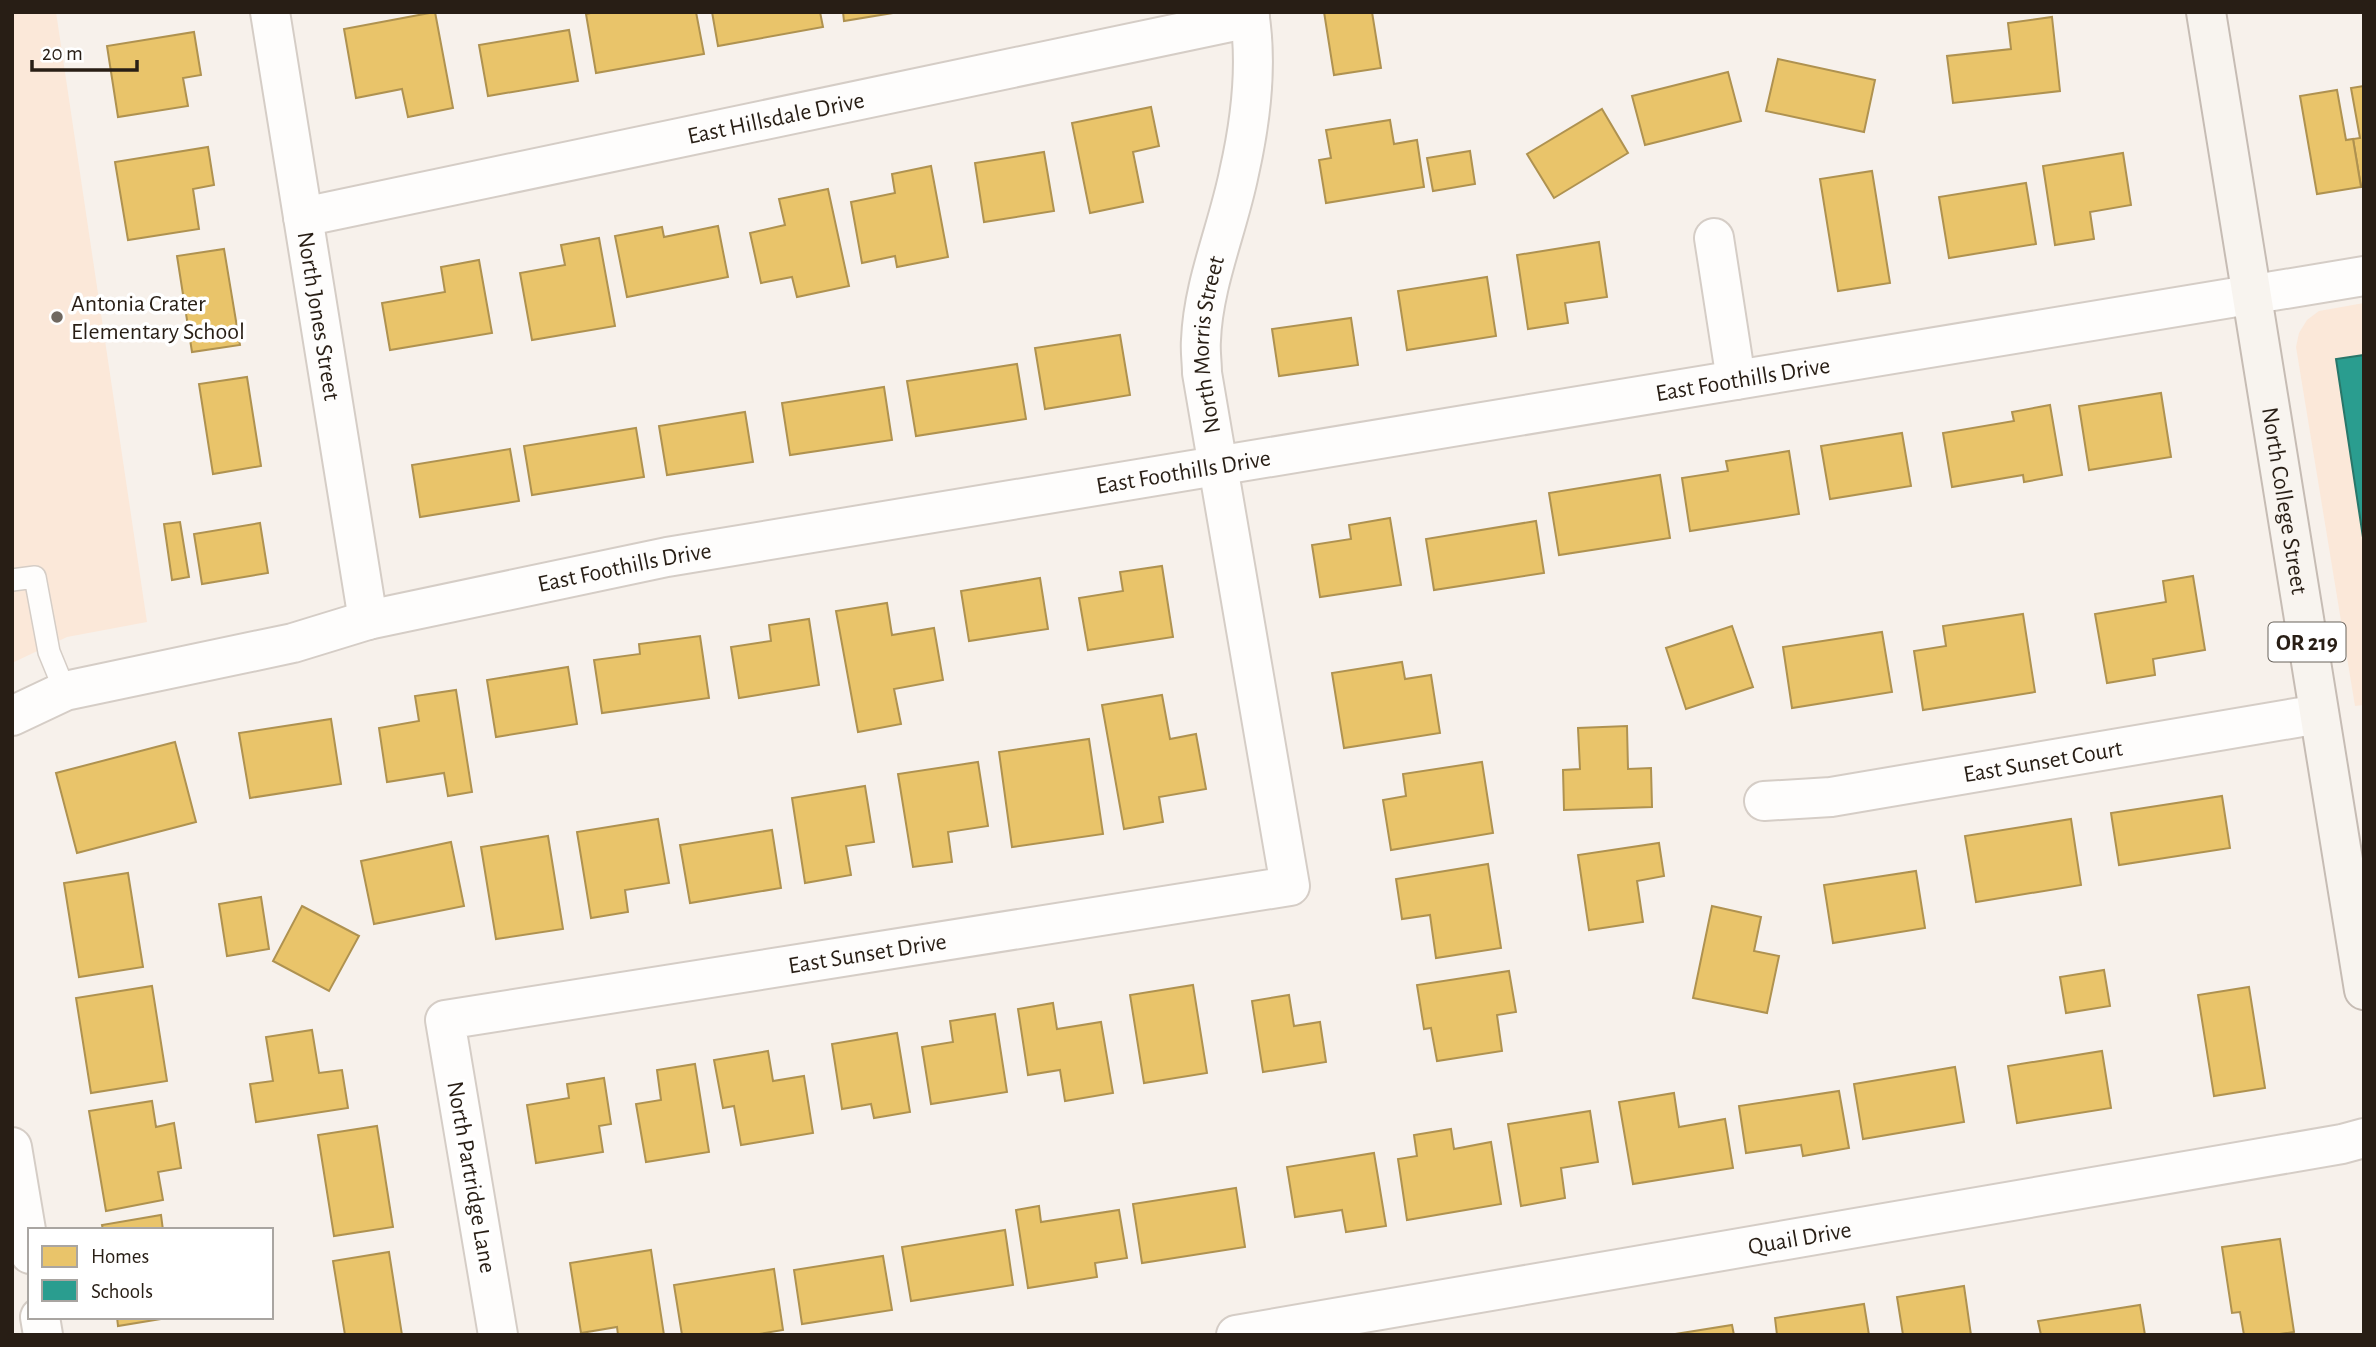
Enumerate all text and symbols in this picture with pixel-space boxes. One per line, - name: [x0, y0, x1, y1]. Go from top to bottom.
- scale bar: [32, 28, 136, 72]
- text: 20 m: [42, 43, 83, 64]
- street label: East Hillsdale Drive: [685, 88, 867, 149]
- street label: North Jones Street: [293, 230, 344, 403]
- street label: North Morris Street: [1190, 253, 1229, 436]
- place label: Antonia Crater Elementary School: [71, 292, 245, 344]
- marker: Antonia Crater Elementary School: [49, 309, 65, 325]
- street label: East Foothills Drive: [1654, 354, 1832, 406]
- street label: North College Street: [2257, 406, 2311, 596]
- street label: East Foothills Drive: [1094, 446, 1273, 499]
- street label: East Foothills Drive: [536, 539, 713, 597]
- road number: OR 219: [2268, 622, 2346, 662]
- street label: East Sunset Court: [1962, 737, 2125, 787]
- street label: East Sunset Drive: [787, 930, 948, 978]
- street label: North Partridge Lane: [442, 1079, 500, 1275]
- street label: Quail Drive: [1746, 1218, 1853, 1259]
- legend: [28, 1228, 273, 1319]
- text: Homes: [91, 1246, 149, 1267]
- text: Schools: [91, 1281, 153, 1302]

